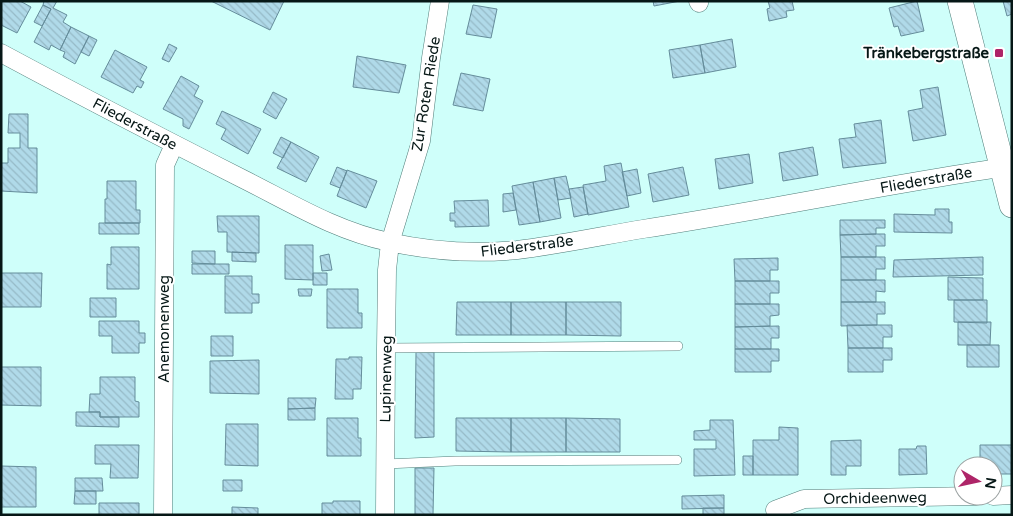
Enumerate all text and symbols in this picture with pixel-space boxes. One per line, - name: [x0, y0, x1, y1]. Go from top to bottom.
- street label: Zur Roten Riede: [408, 35, 444, 153]
- place label: Tränkebergstraße: [862, 44, 990, 63]
- marker: Tränkebergstraße: [993, 47, 1005, 59]
- street label: Fliederstraße: [90, 94, 180, 154]
- street label: Fliederstraße: [878, 163, 974, 197]
- street label: Fliederstraße: [480, 231, 574, 261]
- street label: Anemonenweg: [155, 275, 173, 383]
- street label: Lupinenweg: [376, 335, 396, 423]
- north arrow: [953, 456, 1003, 506]
- text: N: [981, 476, 1000, 490]
- street label: Orchideenweg: [823, 488, 927, 508]

